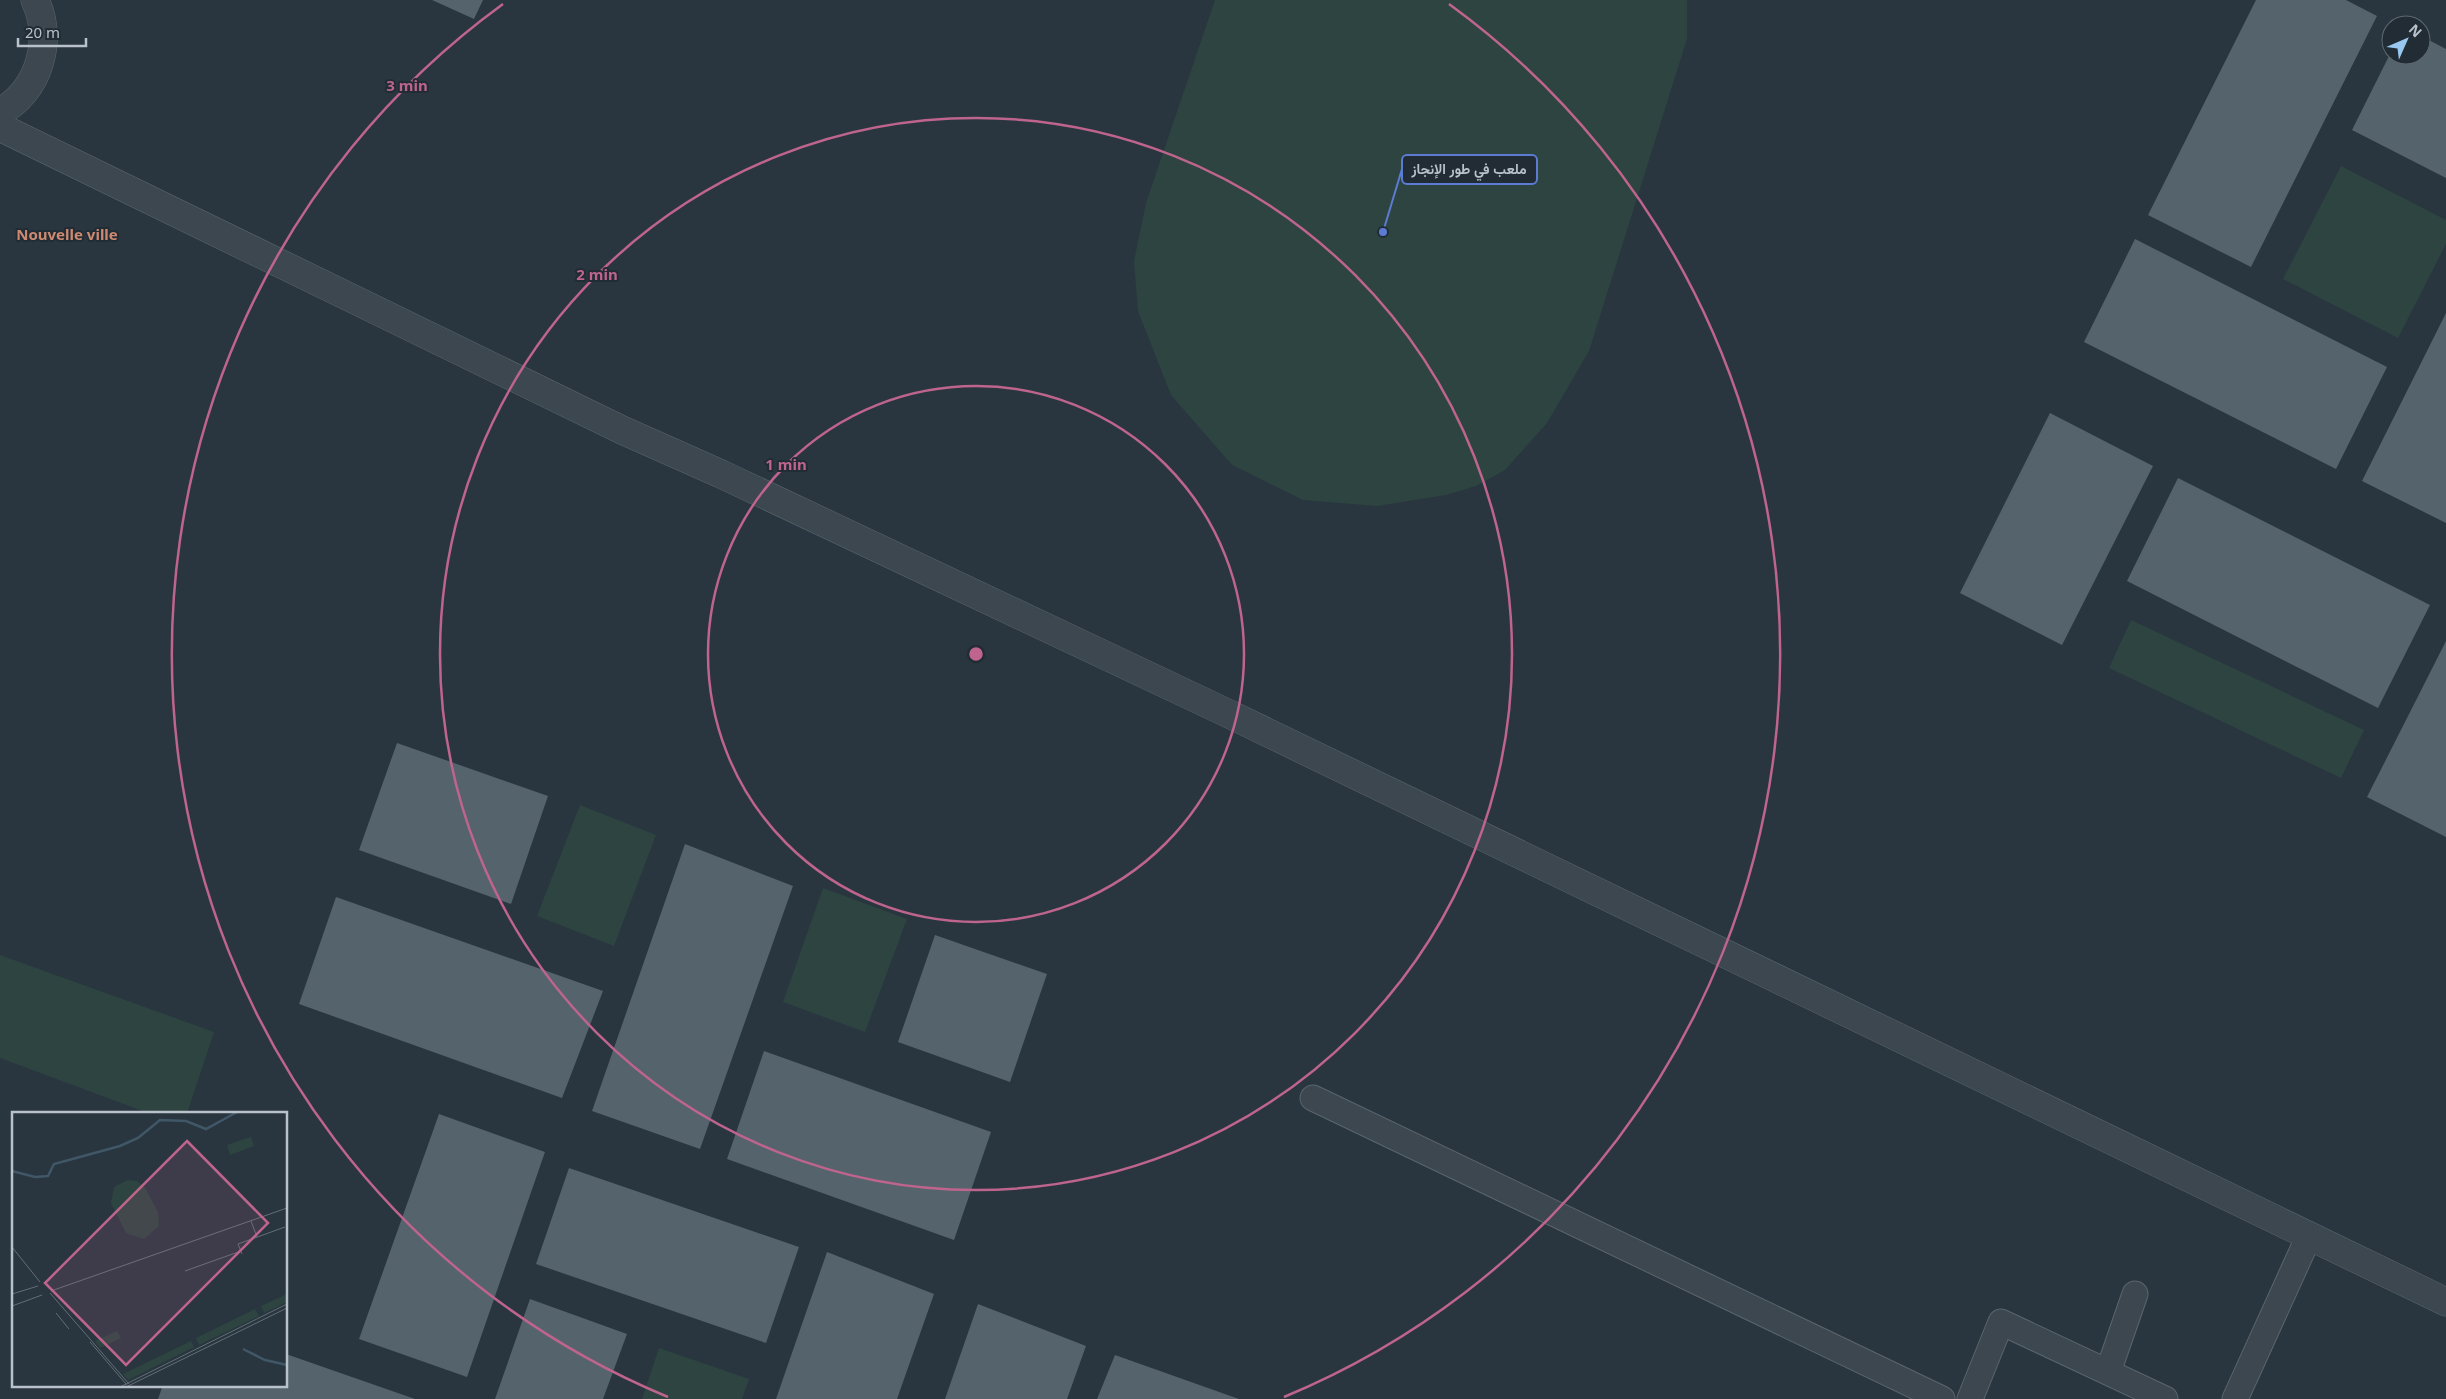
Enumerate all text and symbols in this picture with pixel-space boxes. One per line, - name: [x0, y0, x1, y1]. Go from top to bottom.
- scale bar: [18, 15, 85, 47]
- north arrow: [2381, 15, 2431, 65]
- text: N: [2405, 20, 2426, 41]
- text: 20 m: [25, 22, 60, 42]
- text: 3 min: [386, 75, 428, 95]
- callout: ملعب في طور الإنجاز: [1402, 155, 1537, 184]
- text: ملعب في طور الإنجاز: [1410, 159, 1527, 181]
- district label: Nouvelle ville: [16, 224, 118, 244]
- text: 2 min: [576, 264, 618, 284]
- text: 1 min: [765, 454, 807, 474]
- centre of rings: [967, 645, 985, 663]
- inset map: [12, 1112, 288, 1386]

